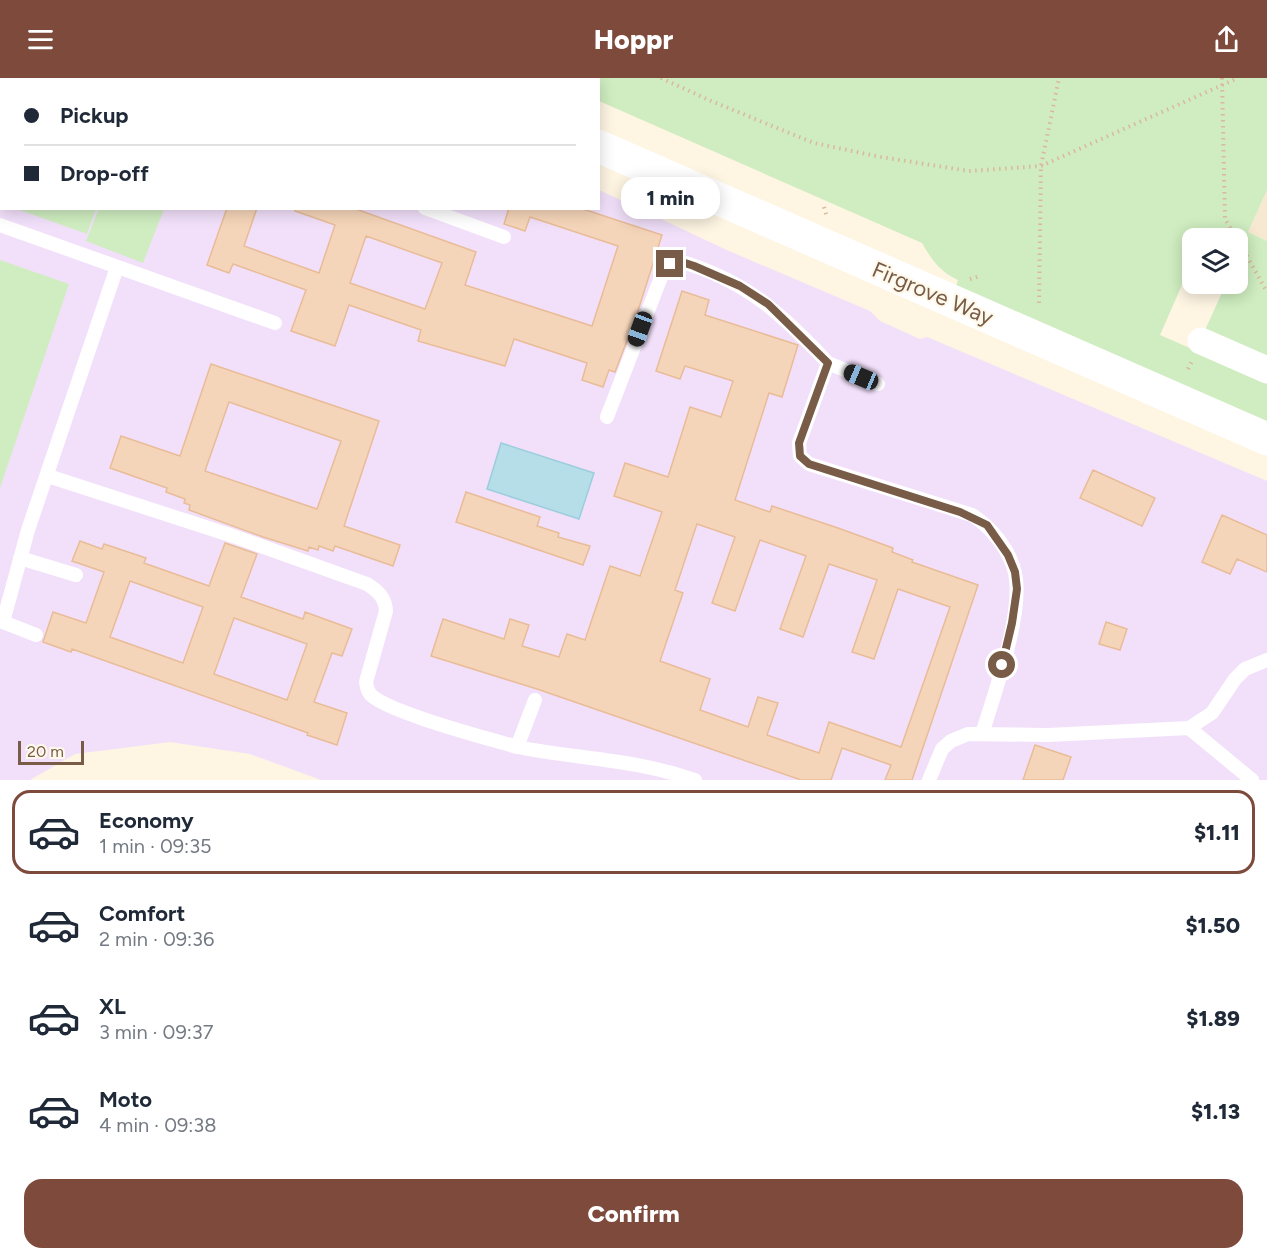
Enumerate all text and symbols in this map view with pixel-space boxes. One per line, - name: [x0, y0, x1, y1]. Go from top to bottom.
- icon: menu: [24, 23, 57, 56]
- text: Hoppr: [594, 23, 673, 56]
- icon: share: [1210, 23, 1243, 56]
- text: Pickup: [60, 102, 129, 129]
- text: Drop-off: [60, 160, 149, 187]
- callout: 1 min: [620, 177, 720, 219]
- text: 1 min: [647, 186, 694, 210]
- map controls: [1182, 228, 1248, 294]
- button: layers: [1182, 228, 1248, 294]
- route end: [656, 250, 683, 277]
- street label: Firgrove Way: [868, 256, 998, 331]
- car: [625, 309, 655, 349]
- car: [841, 362, 881, 392]
- route start: [988, 651, 1015, 678]
- scale bar: [18, 738, 84, 766]
- text: 20 m: [27, 742, 64, 761]
- icon: car: [27, 805, 81, 859]
- text: Economy: [99, 807, 194, 834]
- text: $1.11: [1194, 819, 1240, 846]
- text: 1 min · 09:35: [99, 834, 212, 858]
- icon: car: [27, 898, 81, 952]
- text: Comfort: [99, 900, 185, 927]
- text: $1.50: [1185, 912, 1240, 939]
- text: 2 min · 09:36: [99, 927, 214, 951]
- icon: car: [27, 991, 81, 1045]
- text: XL: [99, 993, 126, 1020]
- text: $1.89: [1186, 1005, 1240, 1032]
- text: 3 min · 09:37: [99, 1020, 213, 1044]
- icon: car: [27, 1084, 81, 1138]
- text: Moto: [99, 1086, 152, 1113]
- text: $1.13: [1191, 1098, 1240, 1125]
- text: 4 min · 09:38: [99, 1113, 217, 1137]
- button: Confirm: [24, 1179, 1243, 1248]

